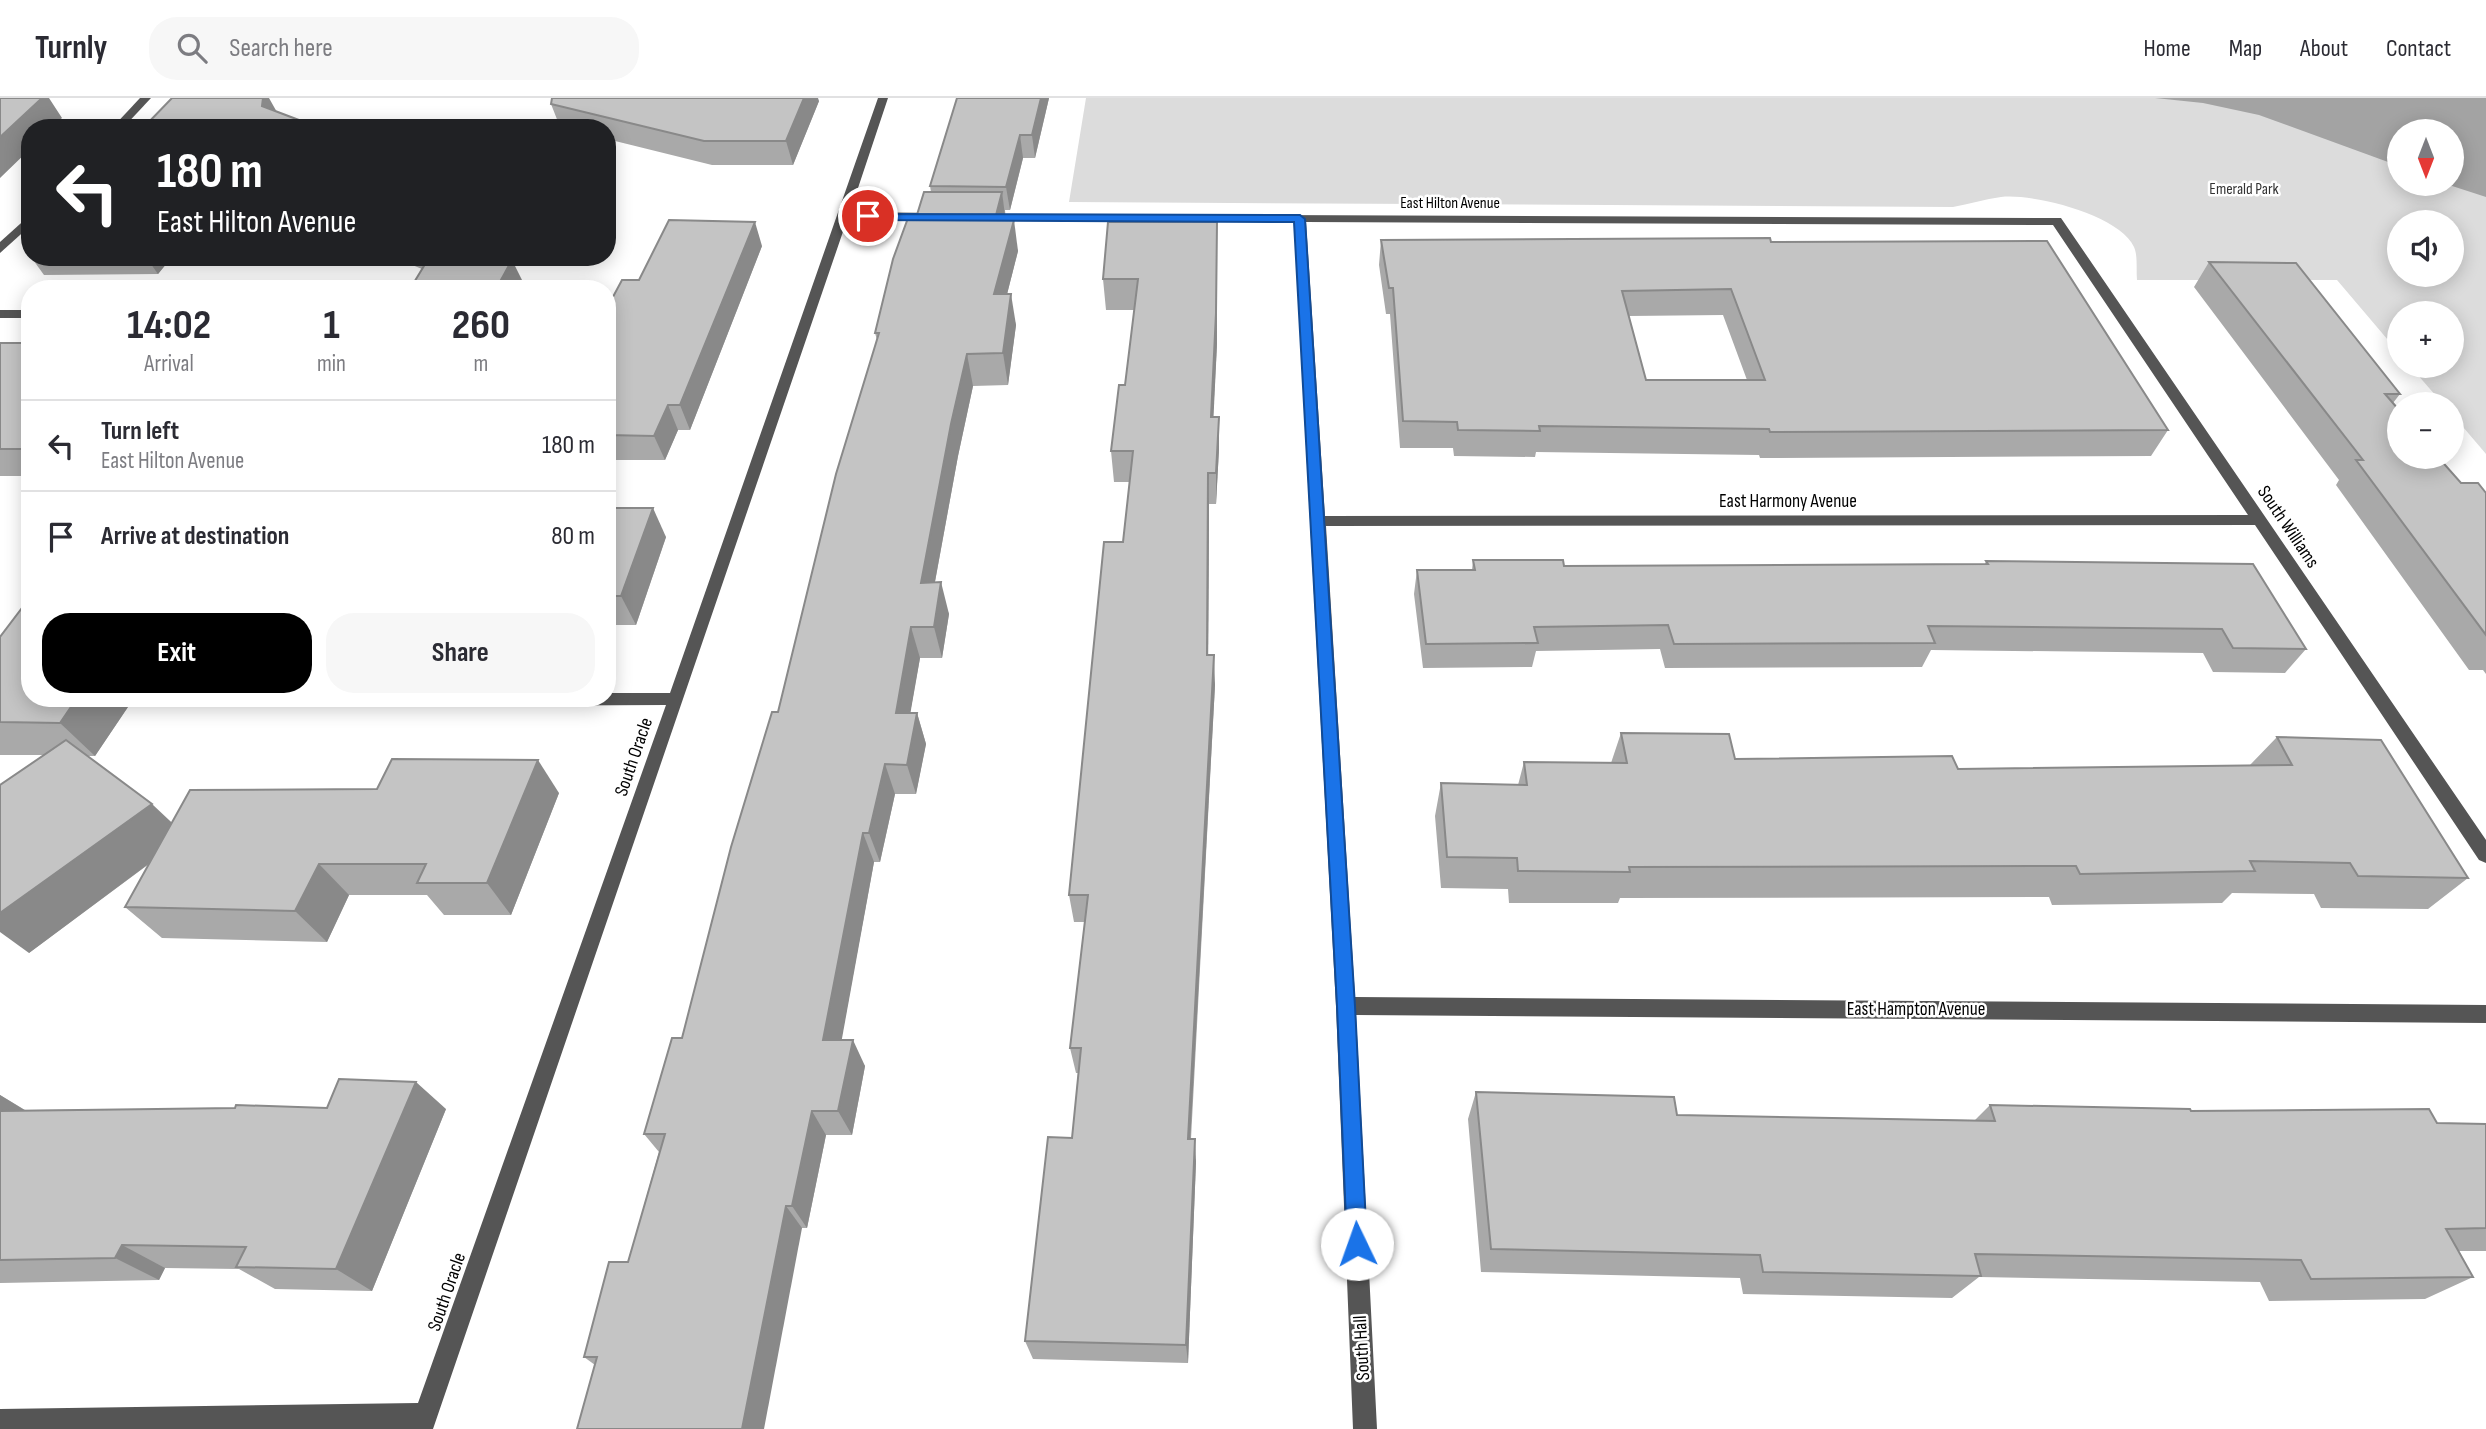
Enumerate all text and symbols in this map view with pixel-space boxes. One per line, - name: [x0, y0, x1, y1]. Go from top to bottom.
- search box: [149, 17, 639, 80]
- text: Turnly: [35, 28, 107, 68]
- icon: search: [173, 29, 211, 67]
- text: Search here: [229, 33, 333, 64]
- text: Home: [2143, 34, 2191, 63]
- text: Map: [2229, 34, 2262, 63]
- text: About: [2300, 34, 2348, 63]
- text: Contact: [2386, 34, 2451, 63]
- north arrow: [2387, 119, 2464, 196]
- map controls: [2387, 119, 2464, 469]
- text: 180 m: [157, 143, 263, 202]
- icon: left: [42, 147, 133, 238]
- park label: Emerald Park: [2209, 180, 2279, 199]
- pin: [838, 186, 898, 246]
- street label: East Hilton Avenue: [1400, 194, 1500, 213]
- icon: arrive: [849, 197, 887, 235]
- text: East Hilton Avenue: [157, 203, 356, 242]
- button: sound: [2387, 210, 2464, 287]
- text: 14:02: [127, 300, 211, 351]
- text: 1: [323, 300, 340, 351]
- text: 260: [452, 300, 510, 351]
- button: +: [2387, 301, 2464, 378]
- text: Arrival: [144, 350, 194, 378]
- text: min: [317, 350, 346, 378]
- text: m: [474, 350, 488, 378]
- button: −: [2387, 392, 2464, 469]
- text: Turn left: [101, 416, 179, 447]
- icon: left: [42, 427, 80, 465]
- text: 180 m: [542, 430, 595, 461]
- text: East Hilton Avenue: [101, 447, 244, 475]
- street label: South Williams: [2252, 482, 2324, 573]
- street label: East Harmony Avenue: [1719, 490, 1857, 513]
- icon: arrive: [42, 518, 80, 556]
- text: Arrive at destination: [101, 521, 289, 552]
- text: 80 m: [551, 521, 595, 552]
- button: Exit: [42, 613, 312, 693]
- button: Share: [326, 613, 595, 693]
- street label: South Oracle: [610, 715, 658, 799]
- street label: East Hampton Avenue: [1847, 998, 1985, 1021]
- position arrow: [1320, 1207, 1394, 1281]
- street label: South Oracle: [423, 1250, 471, 1334]
- street label: South Hall: [1349, 1315, 1375, 1381]

